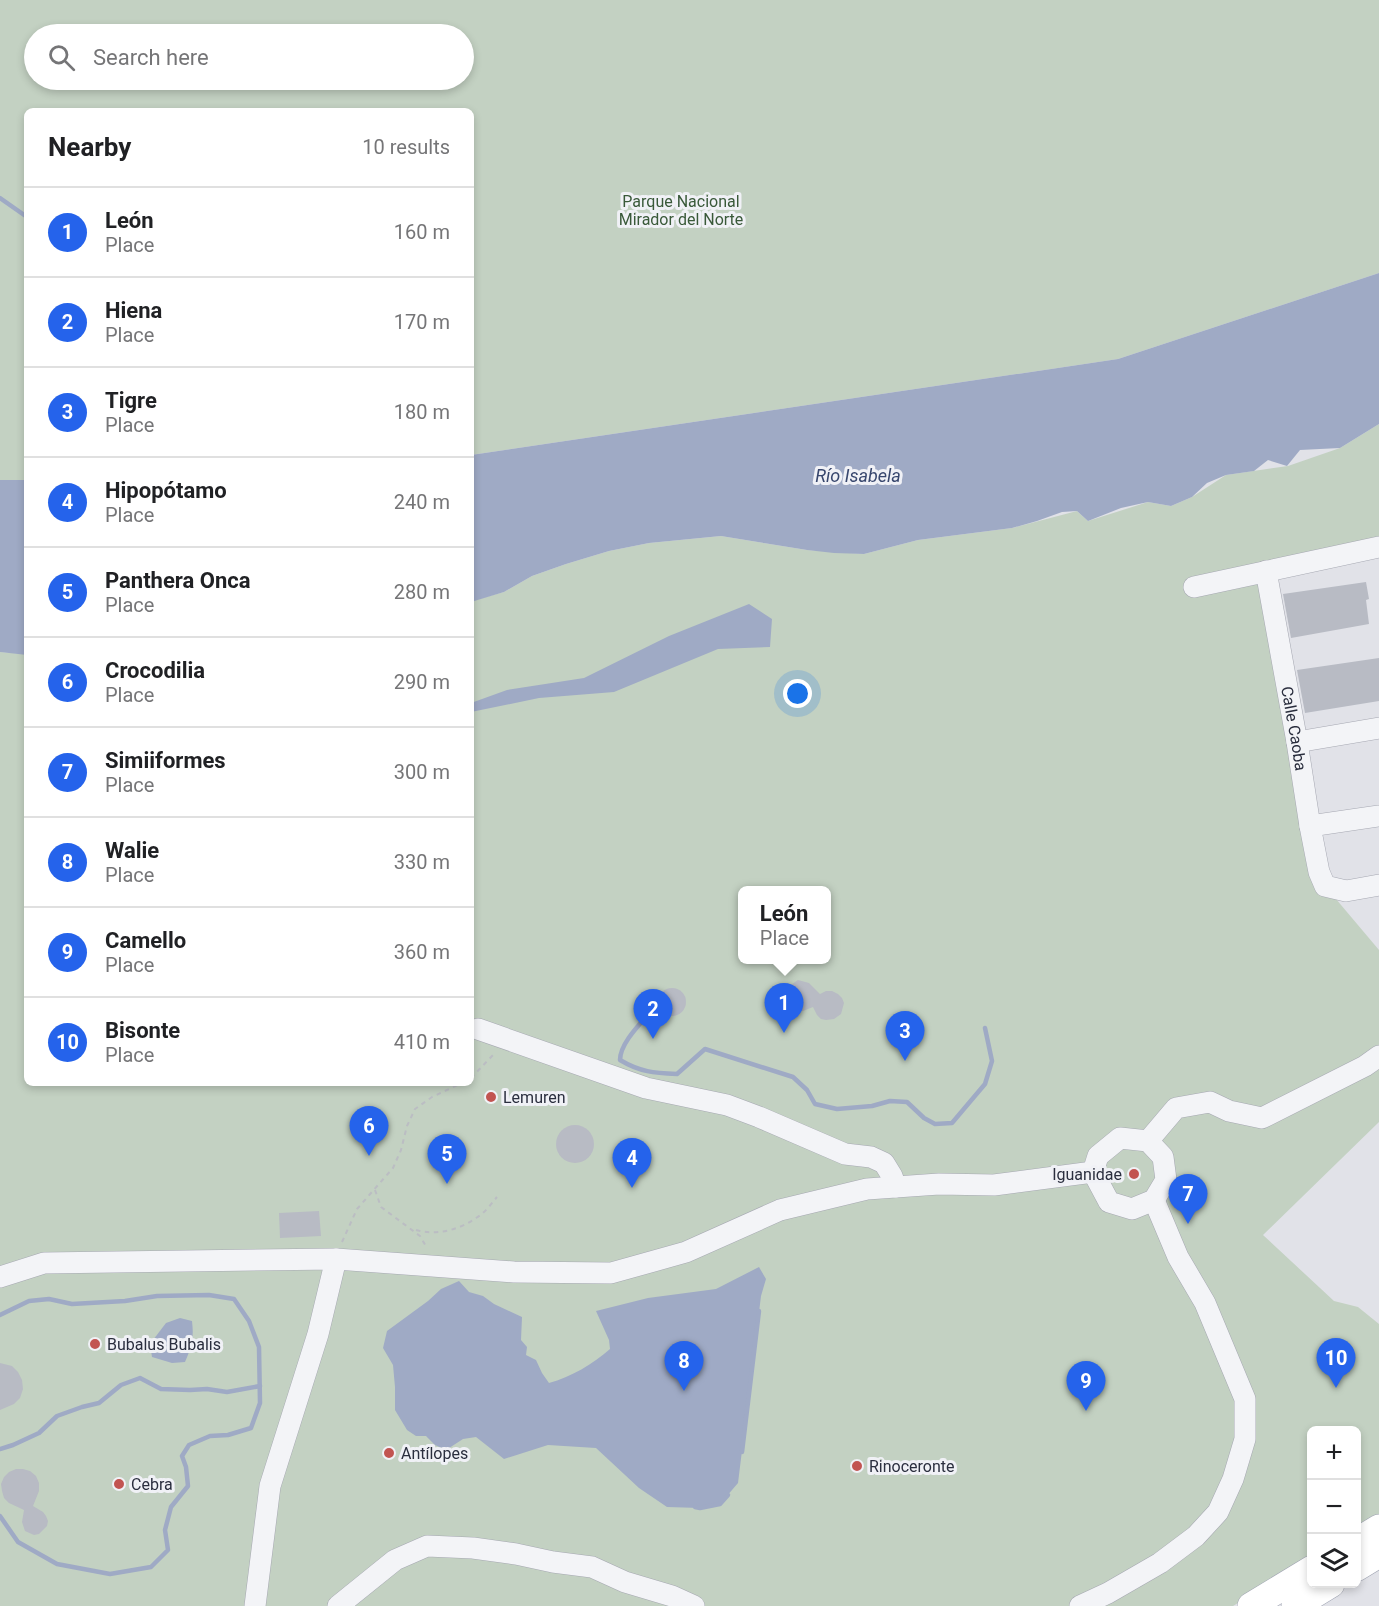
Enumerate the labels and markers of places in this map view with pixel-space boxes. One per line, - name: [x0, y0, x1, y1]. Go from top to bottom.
- pin: 1: [764, 984, 804, 1033]
- pin: 2: [634, 990, 672, 1039]
- pin: 3: [886, 1012, 924, 1061]
- place label: Lemuren: [503, 1088, 566, 1107]
- marker: Lemuren: [484, 1090, 498, 1104]
- pin: 6: [350, 1106, 388, 1156]
- pin: 5: [428, 1134, 466, 1184]
- pin: 4: [612, 1138, 652, 1188]
- place label: Iguanidae: [1052, 1165, 1122, 1184]
- marker: Iguanidae: [1127, 1167, 1141, 1181]
- pin: 7: [1168, 1174, 1208, 1224]
- place label: Bubalus Bubalis: [107, 1335, 221, 1354]
- marker: Bubalus Bubalis: [88, 1337, 102, 1351]
- pin: 10: [1316, 1338, 1356, 1388]
- pin: 8: [664, 1342, 704, 1391]
- pin: 9: [1066, 1362, 1106, 1411]
- place label: Antílopes: [401, 1444, 468, 1463]
- marker: Antílopes: [382, 1446, 396, 1460]
- place label: Rinoceronte: [869, 1457, 955, 1476]
- marker: Rinoceronte: [850, 1459, 864, 1473]
- place label: Cebra: [131, 1475, 173, 1494]
- marker: Cebra: [112, 1477, 126, 1491]

